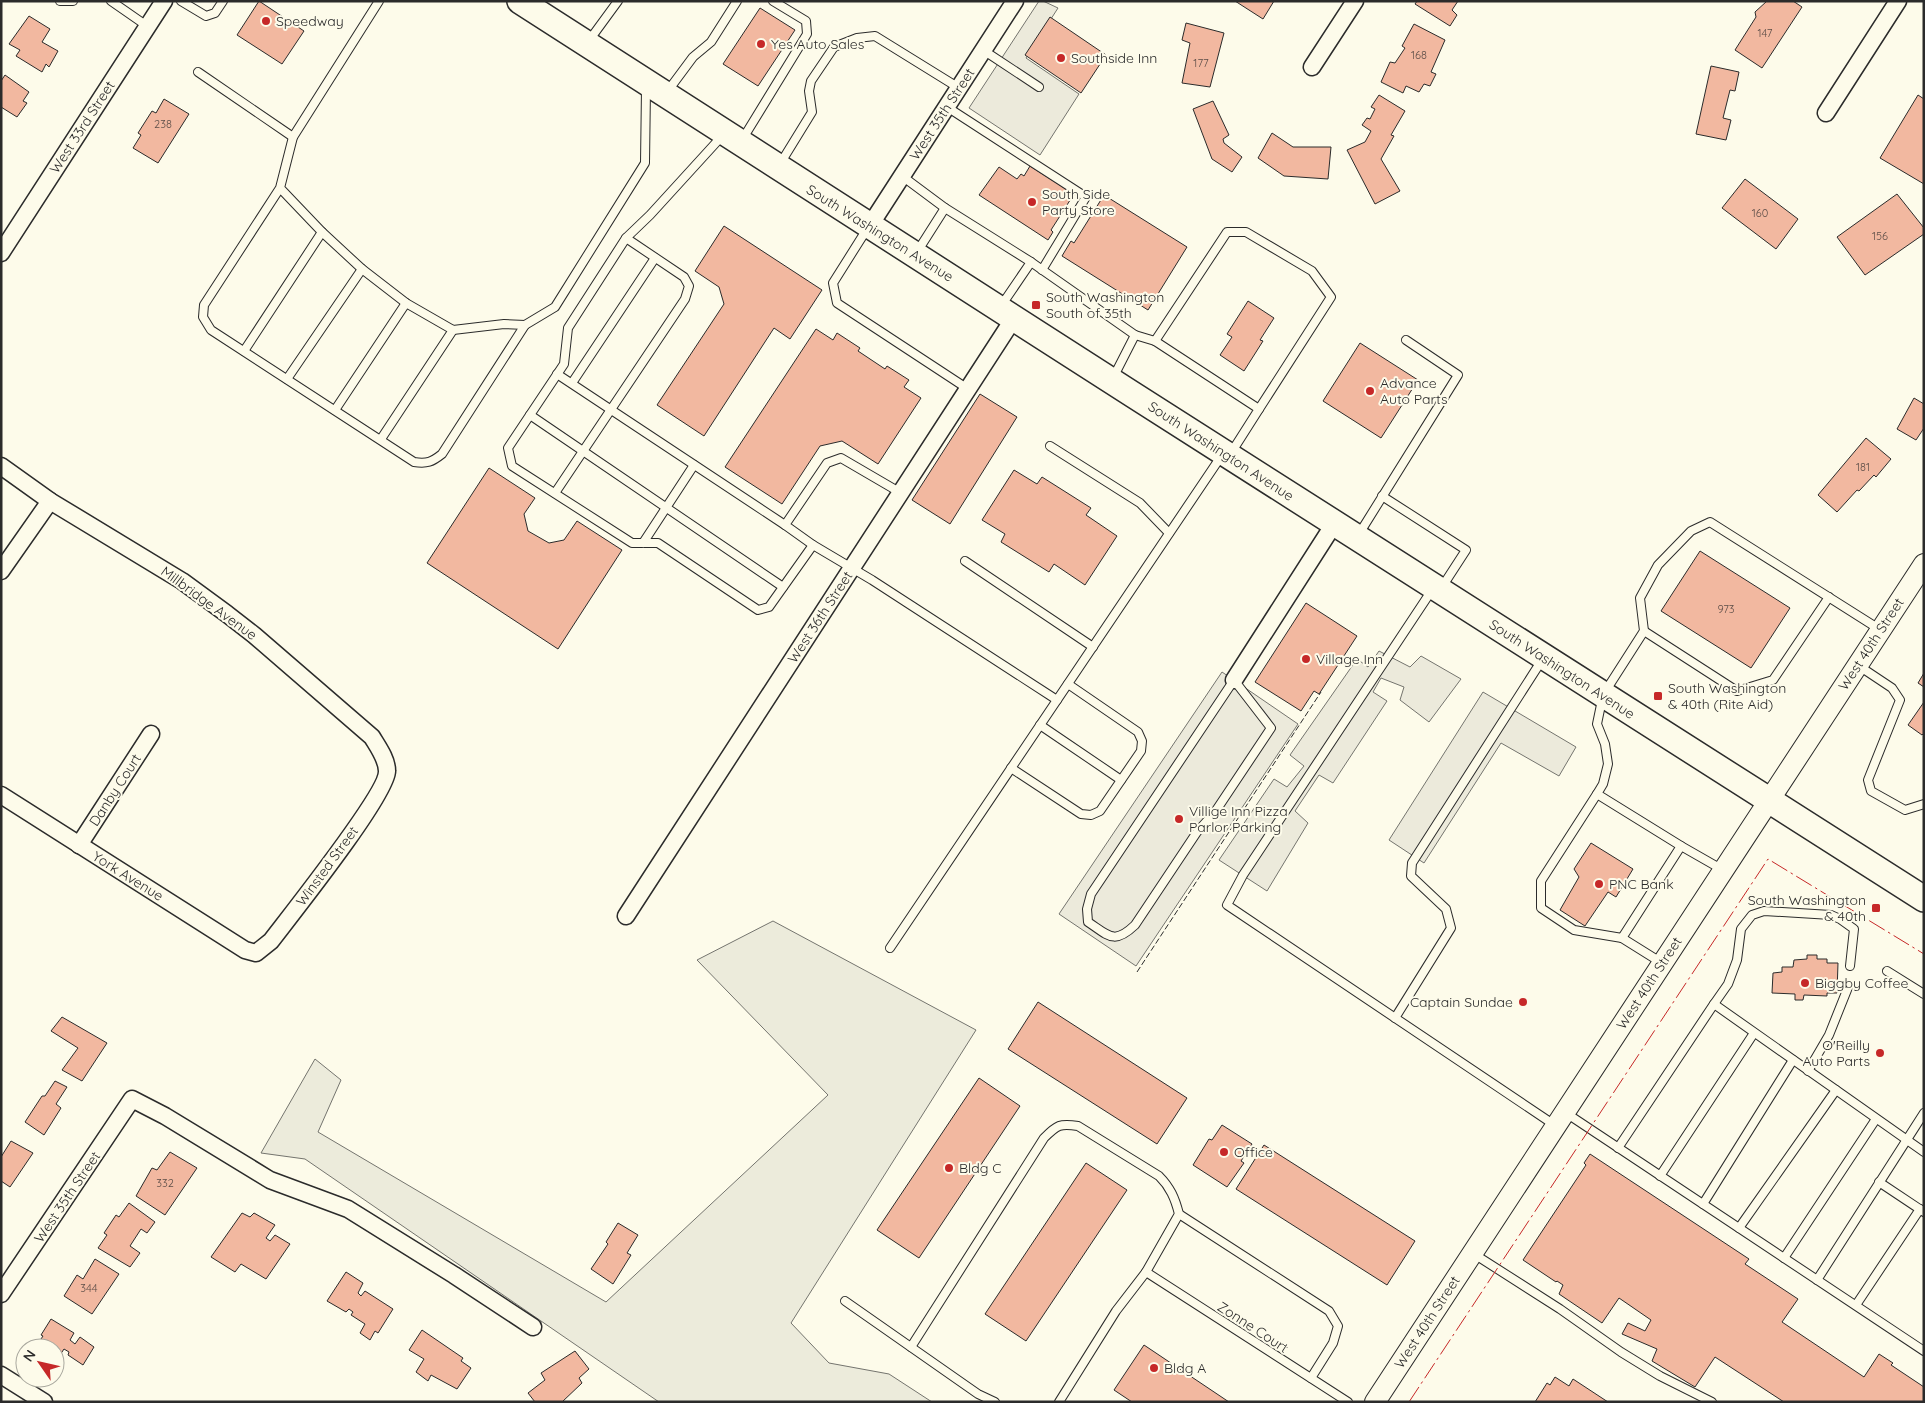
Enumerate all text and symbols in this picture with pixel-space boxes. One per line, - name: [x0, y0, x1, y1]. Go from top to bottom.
- place label: Speedway: [276, 12, 344, 30]
- marker: Speedway: [260, 15, 272, 27]
- house number: 147: [1757, 26, 1773, 40]
- place label: Yes Auto Sales: [771, 35, 864, 53]
- marker: Yes Auto Sales: [755, 38, 767, 50]
- house number: 168: [1411, 48, 1427, 62]
- place label: Southside Inn: [1071, 49, 1157, 67]
- marker: Southside Inn: [1055, 52, 1067, 64]
- house number: 177: [1193, 56, 1209, 70]
- street label: West 35th Street: [906, 64, 979, 163]
- street label: West 33rd Street: [45, 77, 119, 177]
- house number: 238: [154, 117, 172, 131]
- street label: South Washington Avenue: [803, 180, 957, 286]
- place label: South Side Party Store: [1042, 185, 1115, 219]
- marker: South Side Party Store: [1026, 196, 1038, 208]
- house number: 160: [1752, 206, 1768, 220]
- house number: 156: [1872, 229, 1888, 243]
- place label: South Washington South of 35th: [1046, 288, 1164, 322]
- marker: South Washington South of 35th: [1030, 299, 1042, 311]
- place label: Advance Auto Parts: [1380, 374, 1448, 408]
- marker: Advance Auto Parts: [1364, 385, 1376, 397]
- street label: South Washington Avenue: [1145, 397, 1297, 505]
- house number: 181: [1856, 460, 1870, 474]
- street label: Millbridge Avenue: [157, 562, 261, 644]
- street label: West 36th Street: [784, 567, 857, 666]
- street label: West 40th Street: [1834, 594, 1908, 694]
- house number: 973: [1717, 602, 1735, 616]
- street label: South Washington Avenue: [1486, 615, 1638, 723]
- place label: Village Inn: [1316, 650, 1383, 668]
- marker: Village Inn: [1300, 653, 1312, 665]
- place label: South Washington & 40th (Rite Aid): [1668, 679, 1786, 713]
- marker: South Washington & 40th (Rite Aid): [1652, 690, 1664, 702]
- street label: Danby Court: [85, 750, 145, 830]
- place label: Villige Inn Pizza Parlor Parking: [1189, 802, 1288, 836]
- marker: Villige Inn Pizza Parlor Parking: [1173, 813, 1185, 825]
- street label: Winsted Street: [292, 822, 362, 909]
- street label: York Avenue: [89, 847, 167, 905]
- place label: PNC Bank: [1609, 875, 1674, 893]
- marker: PNC Bank: [1593, 878, 1605, 890]
- place label: South Washington & 40th: [1748, 891, 1866, 925]
- marker: South Washington & 40th: [1870, 902, 1882, 914]
- street label: West 40th Street: [1612, 933, 1686, 1033]
- place label: Biggby Coffee: [1815, 974, 1908, 992]
- marker: Biggby Coffee: [1799, 977, 1811, 989]
- place label: Captain Sundae: [1410, 993, 1513, 1011]
- marker: Captain Sundae: [1517, 996, 1529, 1008]
- place label: O'Reilly Auto Parts: [1802, 1036, 1870, 1070]
- marker: O'Reilly Auto Parts: [1874, 1047, 1886, 1059]
- place label: Office: [1234, 1143, 1273, 1161]
- marker: Office: [1218, 1146, 1230, 1158]
- street label: West 35th Street: [30, 1148, 104, 1246]
- place label: Bldg C: [959, 1159, 1001, 1177]
- marker: Bldg C: [943, 1162, 955, 1174]
- house number: 332: [156, 1176, 174, 1190]
- street label: West 40th Street: [1390, 1272, 1464, 1372]
- house number: 344: [80, 1281, 98, 1295]
- street label: Zonne Court: [1214, 1297, 1292, 1357]
- north arrow: [15, 1338, 65, 1388]
- text: N: [19, 1346, 40, 1365]
- place label: Bldg A: [1164, 1359, 1206, 1377]
- marker: Bldg A: [1148, 1362, 1160, 1374]

